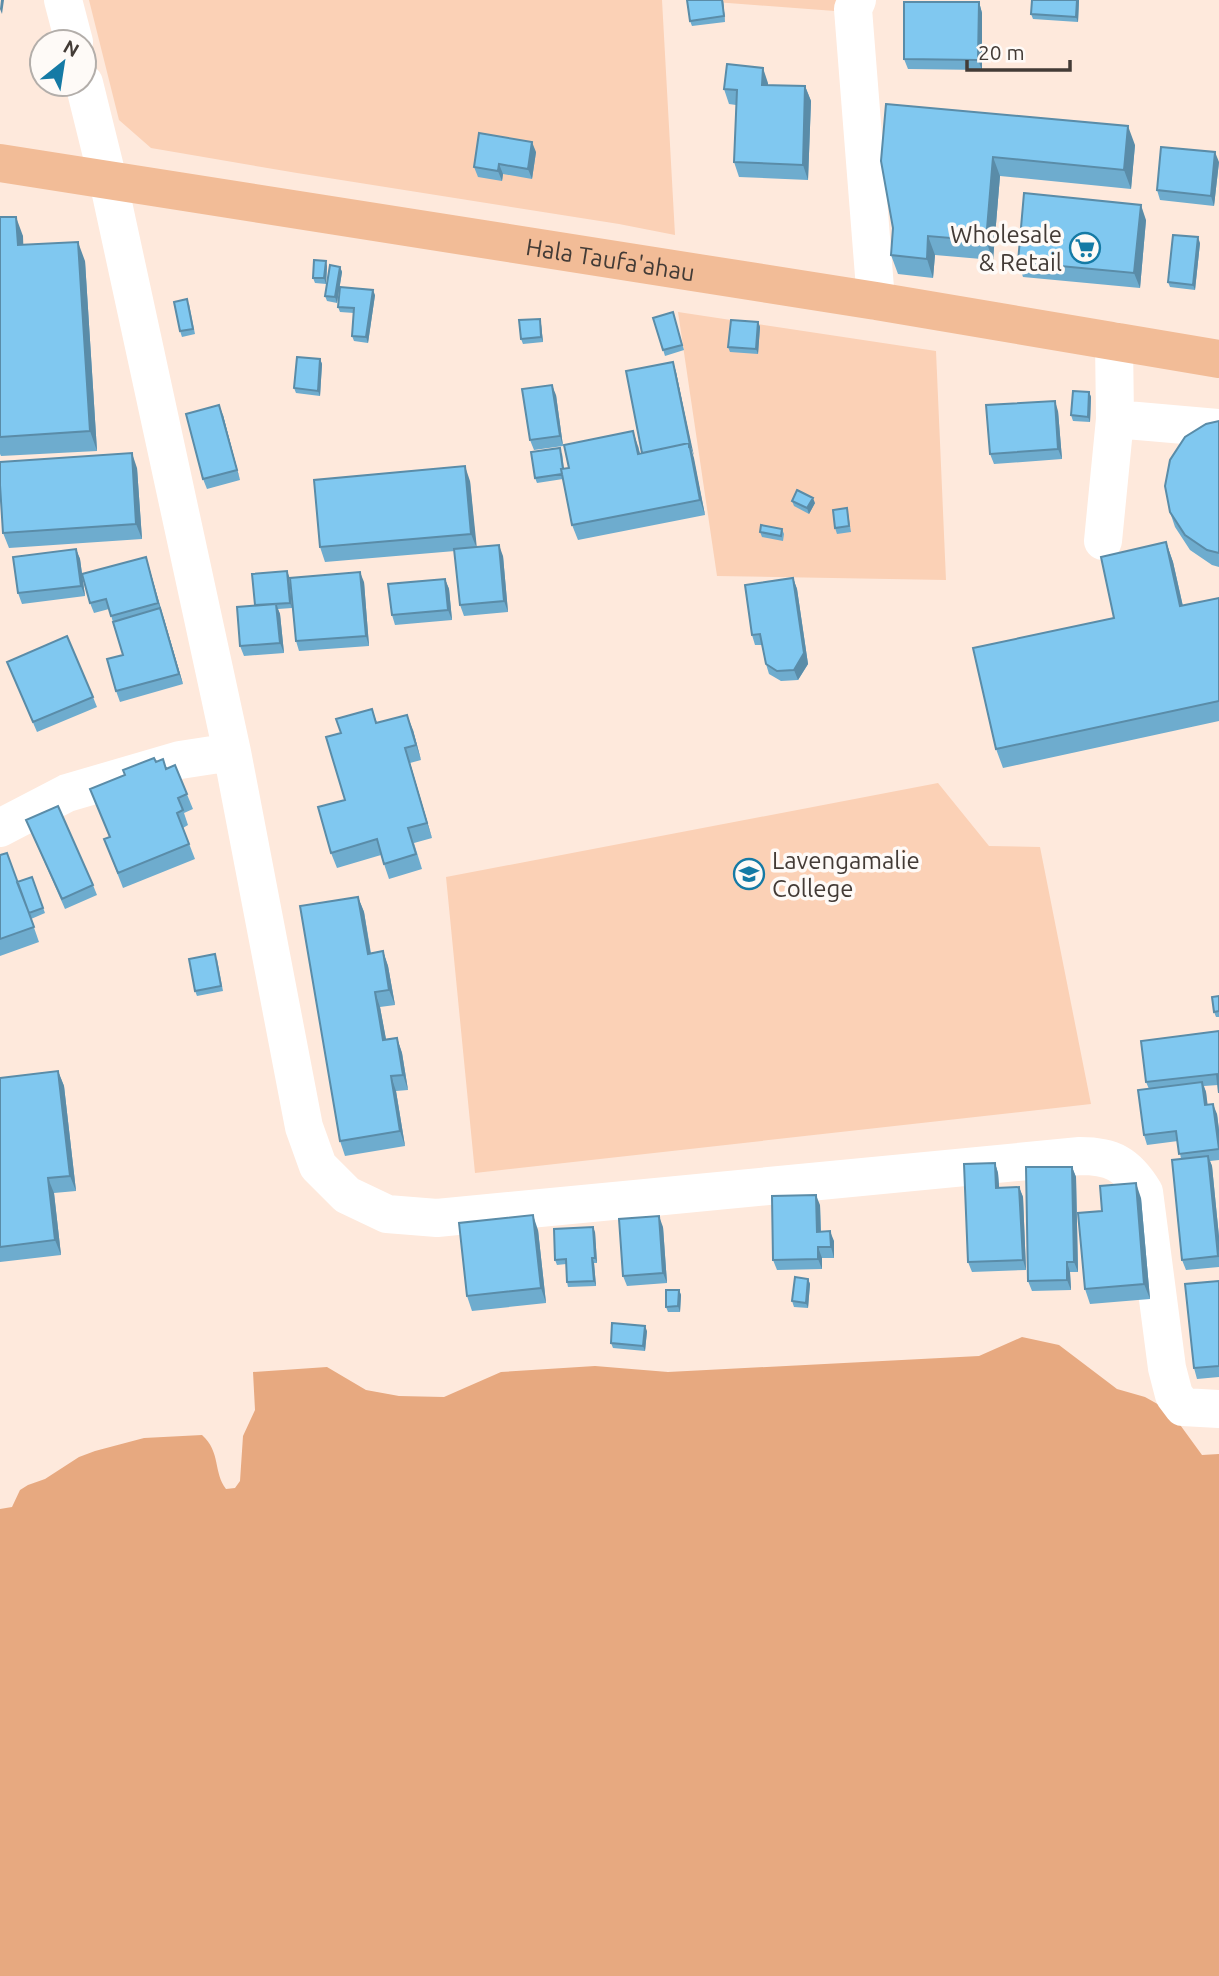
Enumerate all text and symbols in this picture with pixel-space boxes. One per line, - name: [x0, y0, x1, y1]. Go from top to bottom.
- north arrow: [28, 28, 98, 98]
- scale bar: [967, 28, 1070, 72]
- text: N: [60, 35, 83, 61]
- text: 20 m: [978, 40, 1025, 64]
- place label: Wholesale & Retail: [950, 221, 1062, 276]
- supermarket icon: Wholesale & Retail: [1068, 231, 1102, 265]
- street label: Hala Taufa'ahau: [524, 233, 697, 286]
- place label: Lavengamalie College: [772, 847, 920, 902]
- school or university icon: Lavengamalie College: [732, 857, 766, 891]

